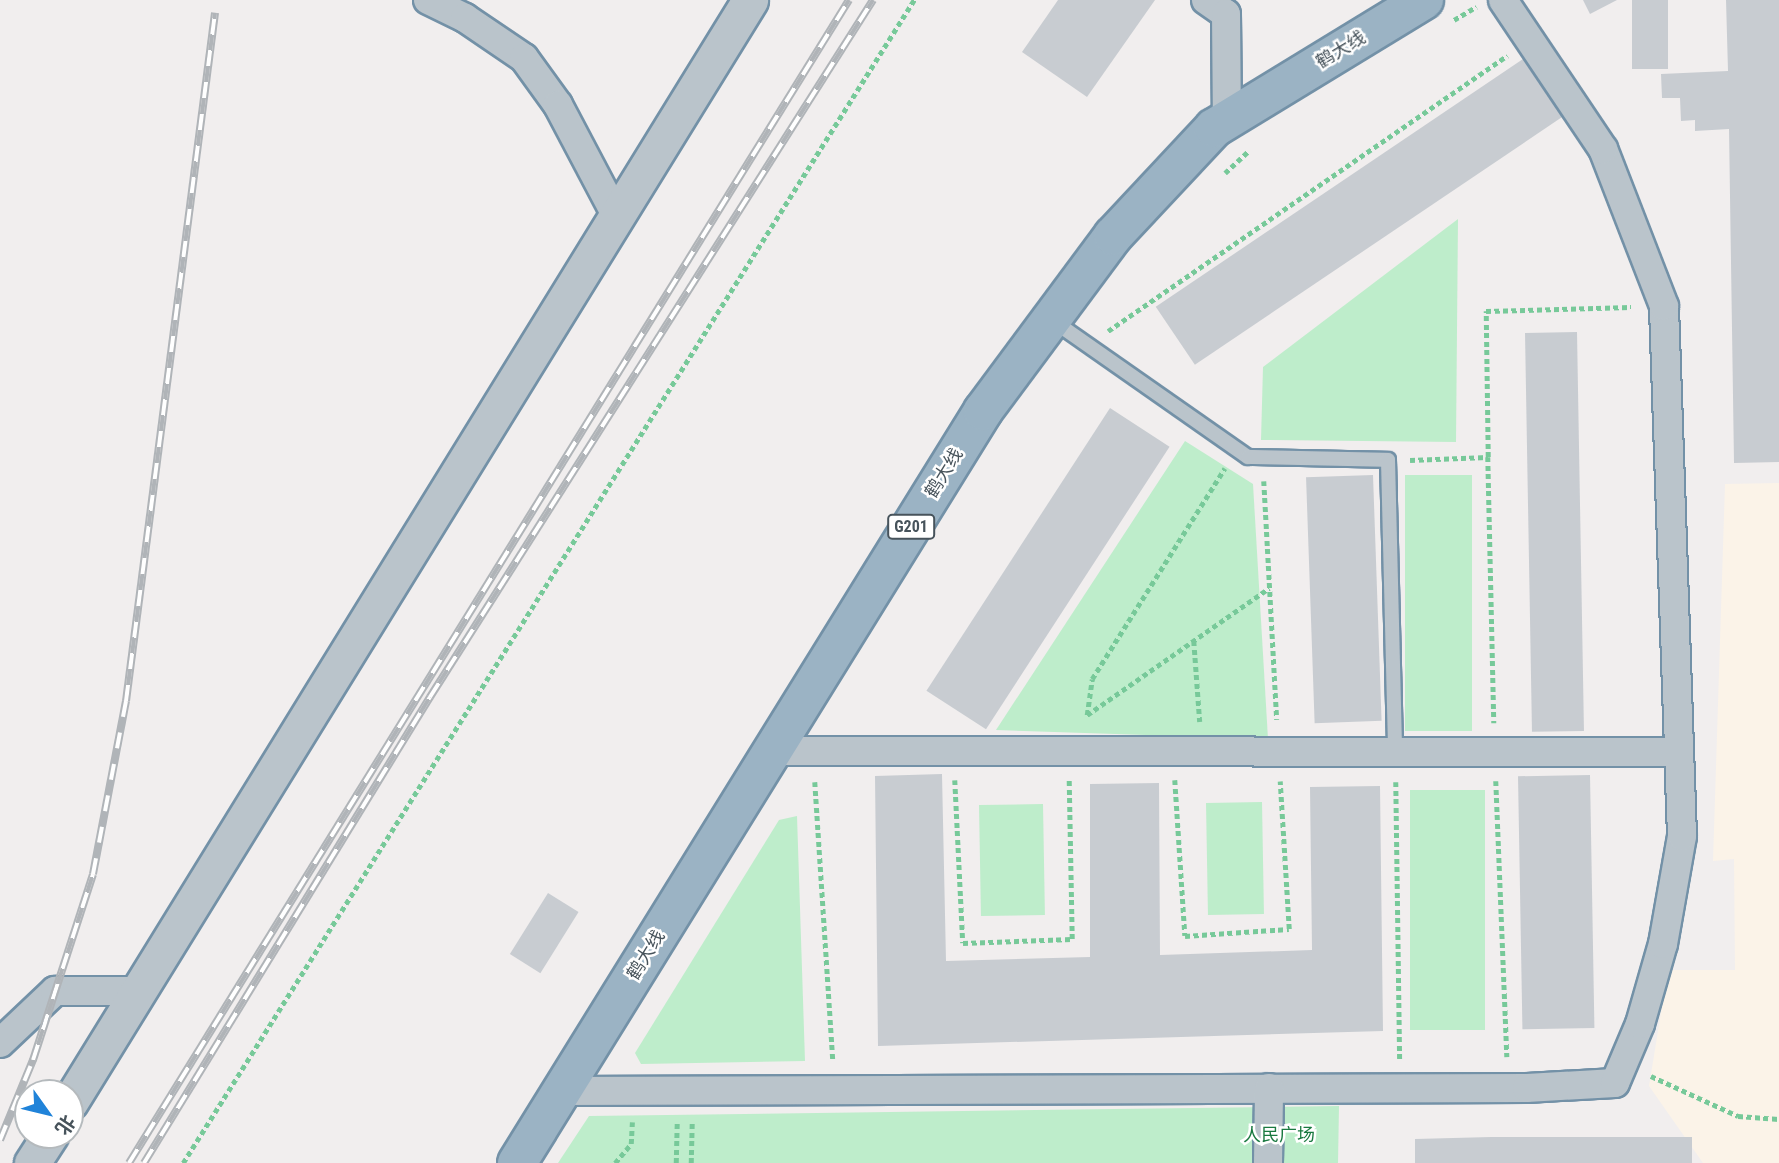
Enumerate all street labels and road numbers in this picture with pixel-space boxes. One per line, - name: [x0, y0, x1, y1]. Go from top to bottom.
- street label: 鹤大线: [1312, 27, 1370, 73]
- street label: 鹤大线: [921, 444, 967, 502]
- road number: G201: [886, 514, 936, 540]
- street label: 鹤大线: [623, 926, 669, 984]

